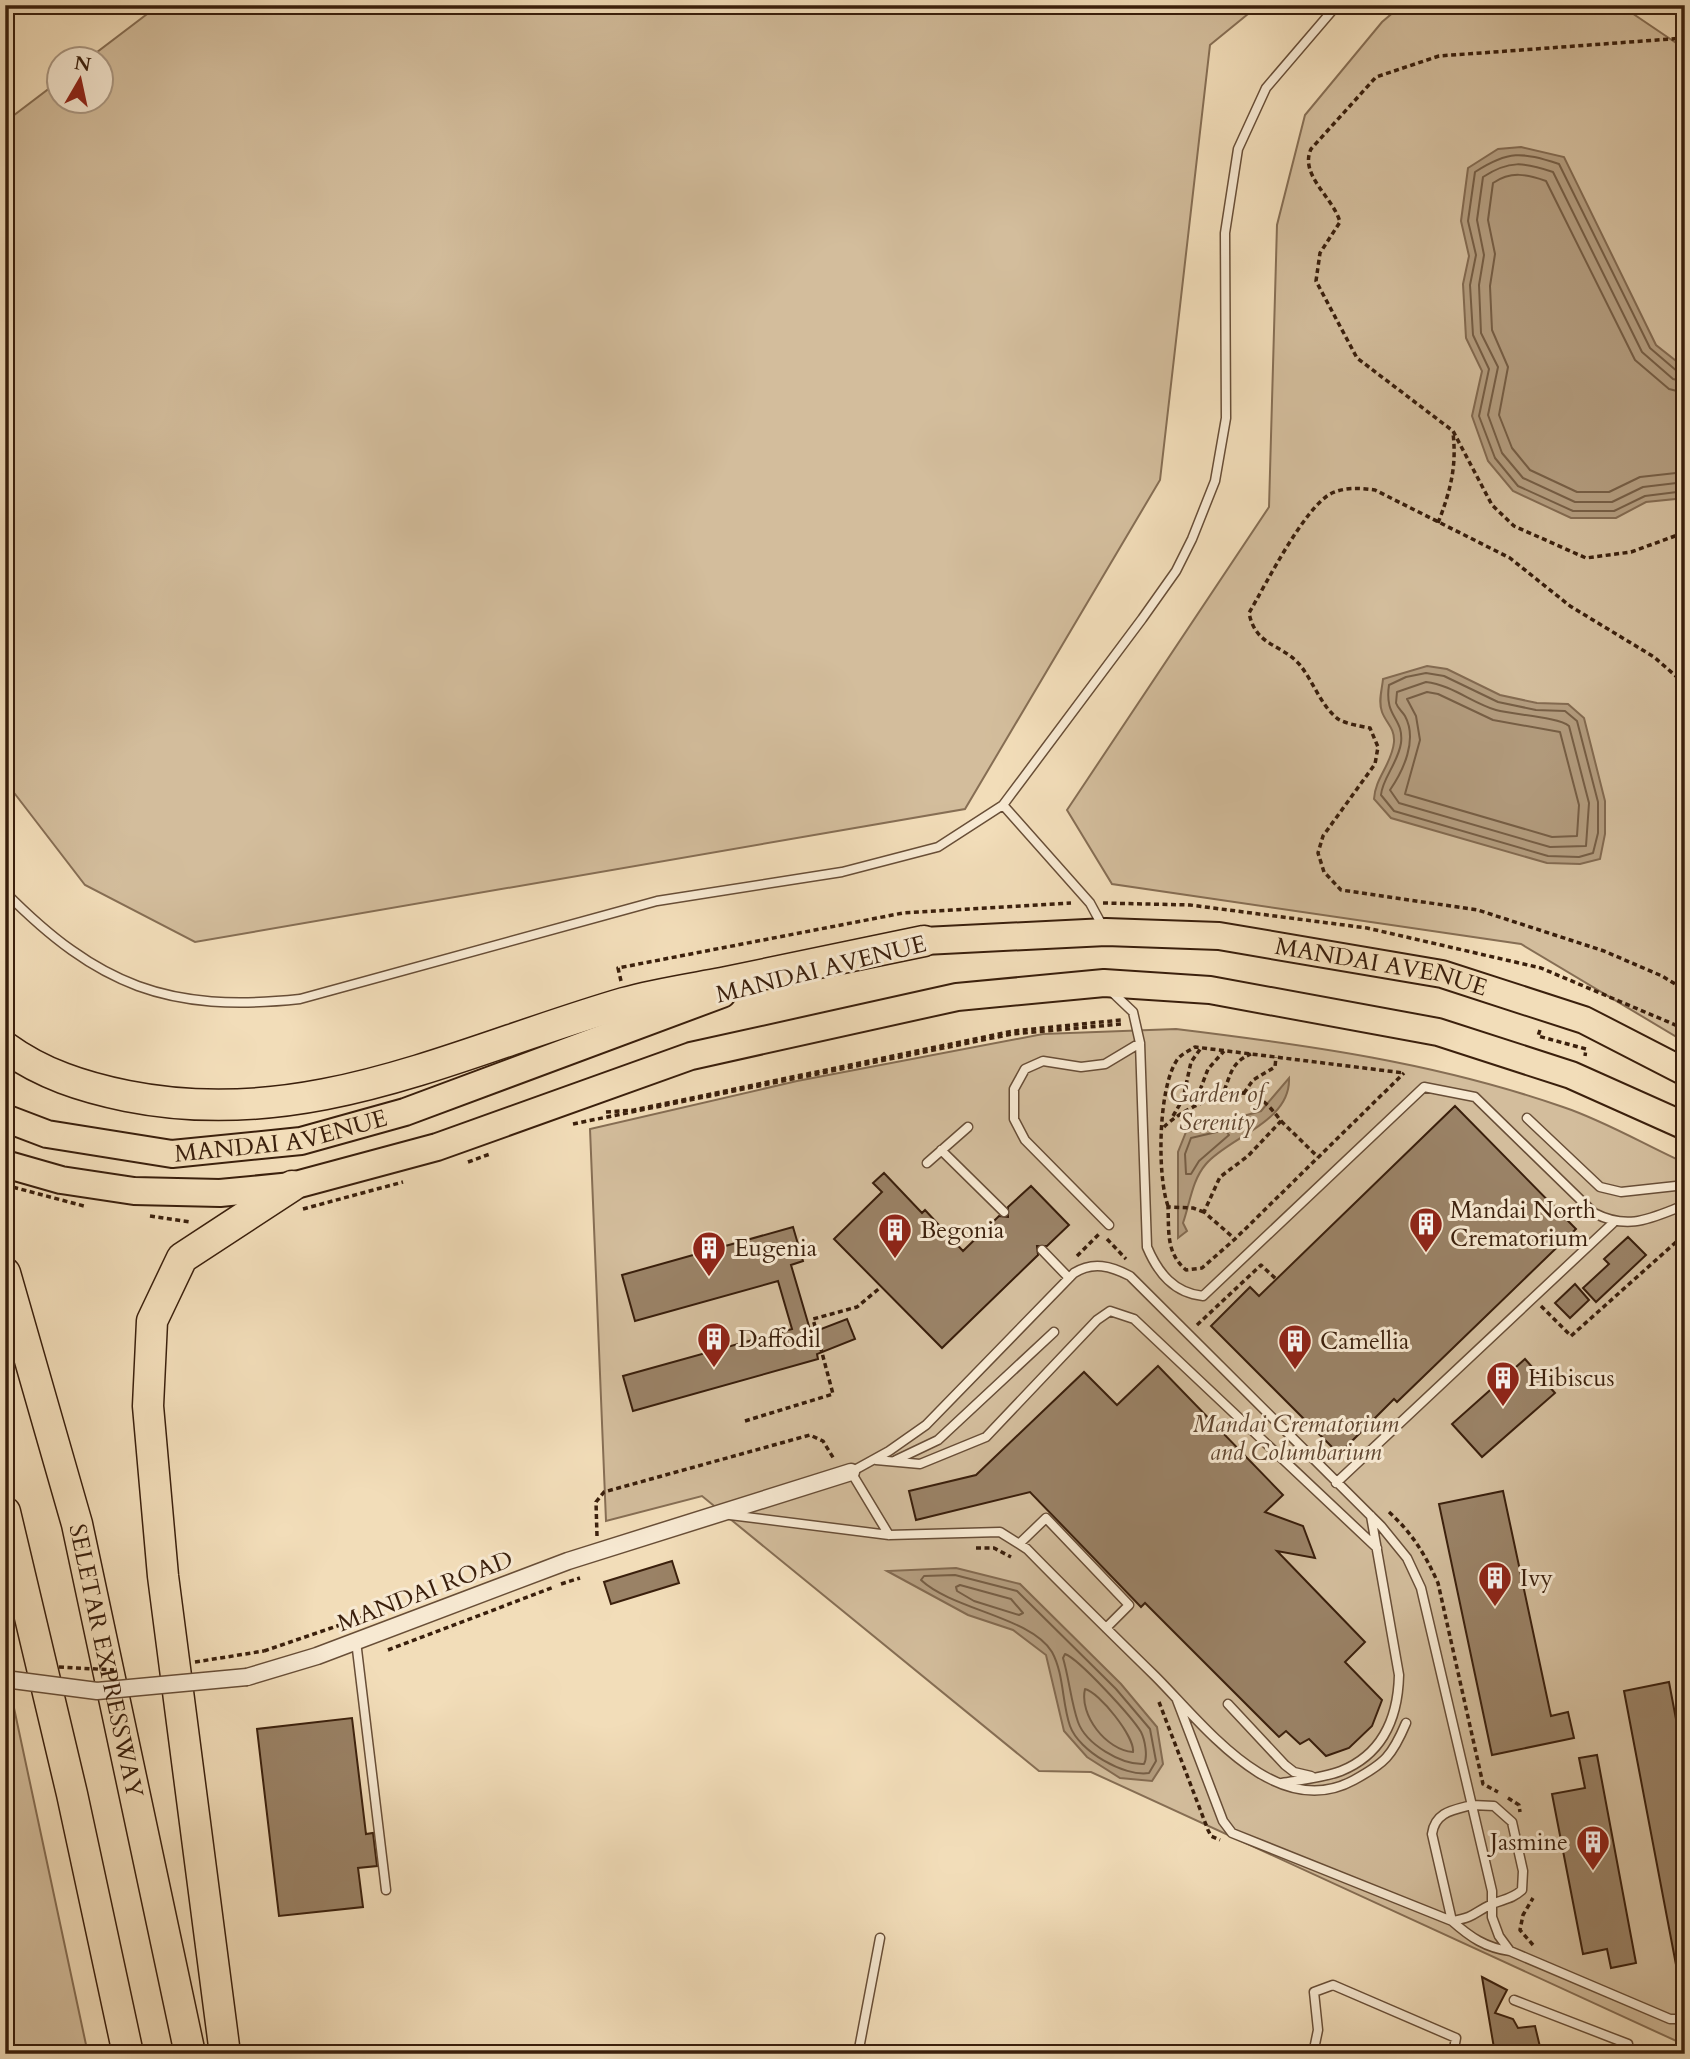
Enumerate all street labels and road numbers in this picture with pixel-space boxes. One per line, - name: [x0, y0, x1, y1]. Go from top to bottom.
- street label: MANDAI AVENUE: [712, 927, 930, 1012]
- street label: MANDAI AVENUE: [1272, 930, 1491, 1005]
- street label: MANDAI AVENUE: [173, 1102, 391, 1171]
- street label: SELETAR EXPRESSWAY: [60, 1521, 151, 1801]
- street label: MANDAI ROAD: [333, 1543, 518, 1640]

